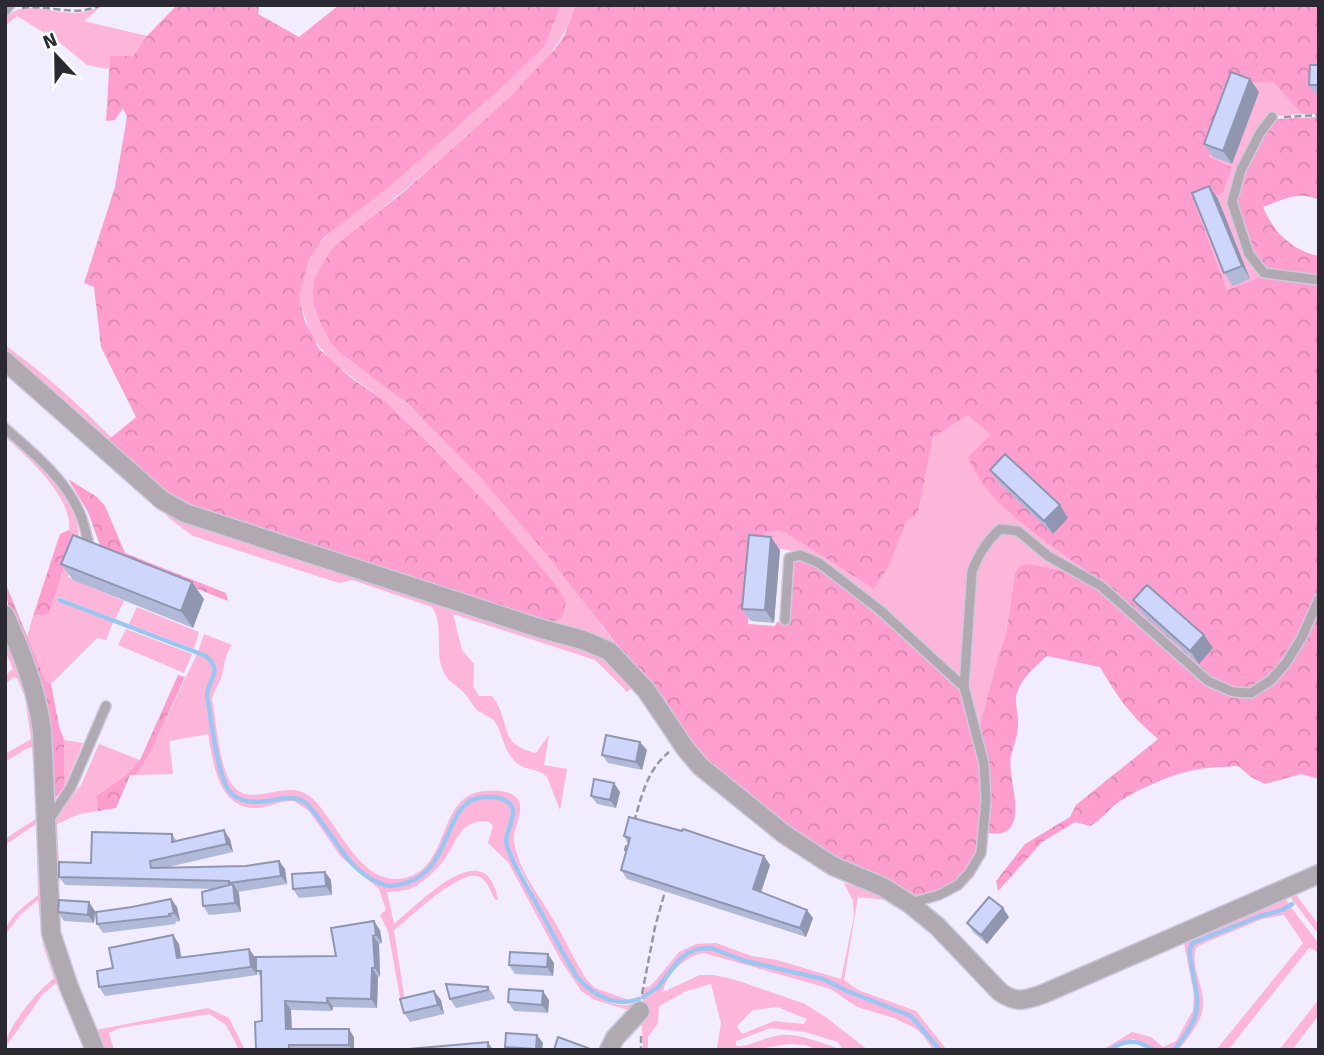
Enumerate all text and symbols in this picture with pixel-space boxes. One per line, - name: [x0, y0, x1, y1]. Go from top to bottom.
- north arrow: [21, 21, 91, 91]
- text: N: [39, 28, 61, 55]

